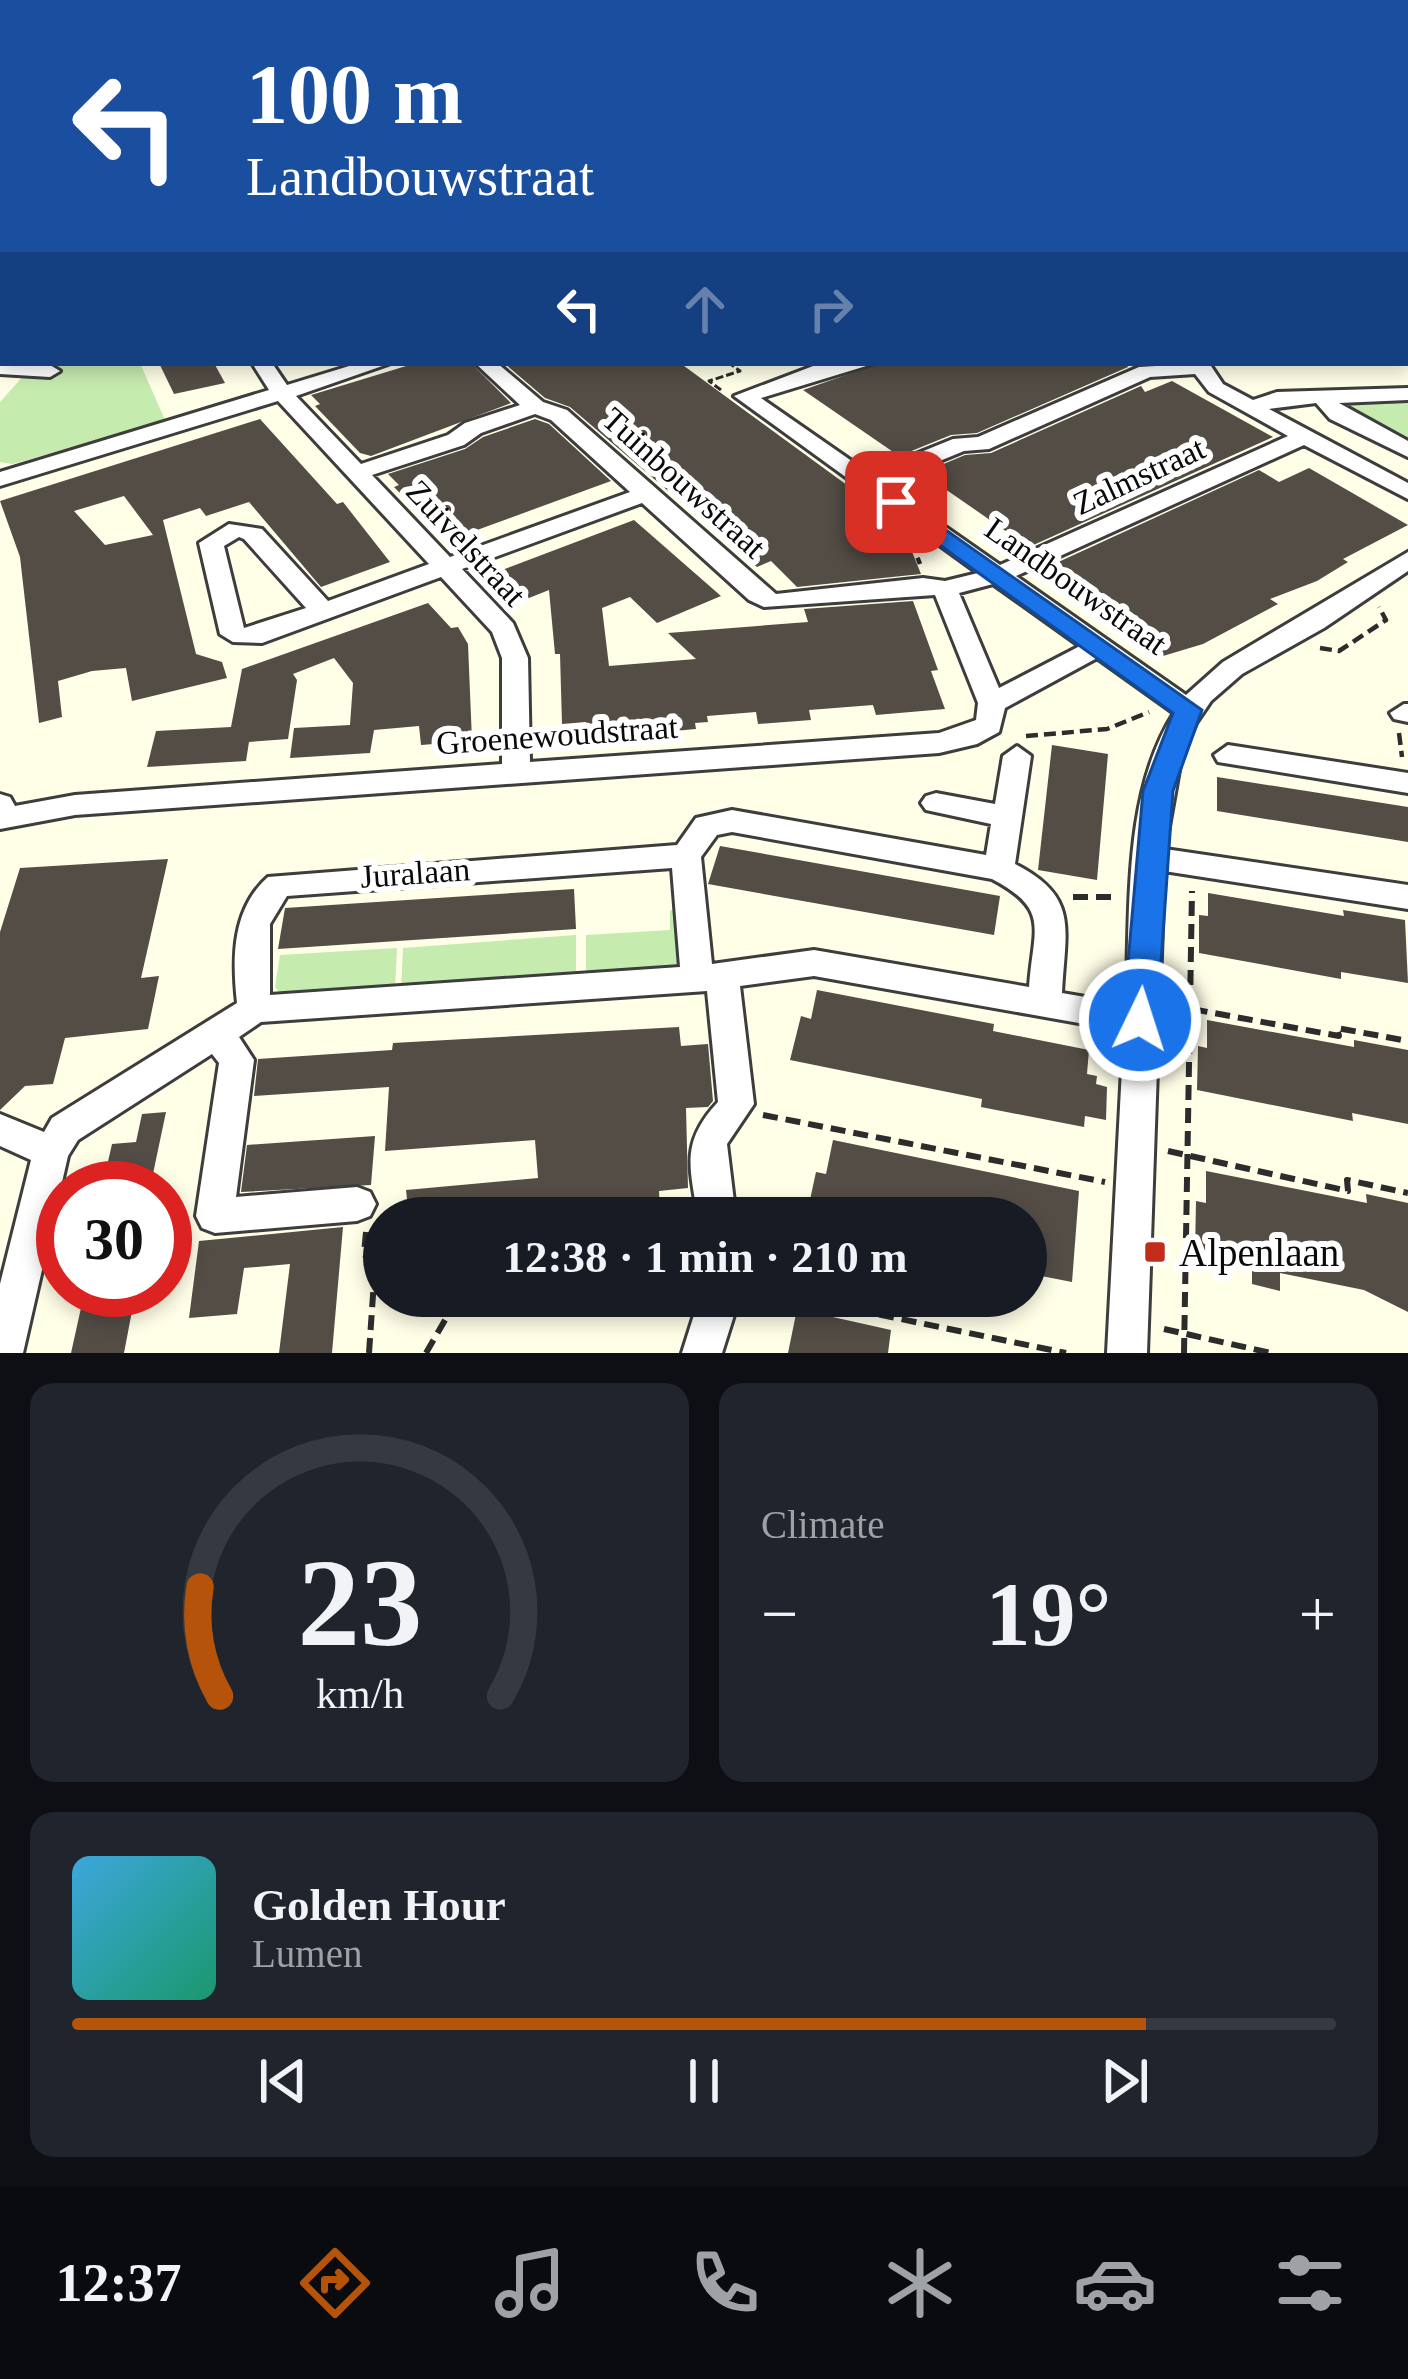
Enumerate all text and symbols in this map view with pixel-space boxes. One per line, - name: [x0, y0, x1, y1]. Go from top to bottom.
- icon: left: [48, 48, 204, 204]
- text: 100 m: [246, 48, 463, 141]
- text: Landbouwstraat: [246, 147, 594, 207]
- icon: left: [546, 276, 612, 342]
- icon: ahead: [672, 276, 738, 342]
- icon: right: [798, 276, 864, 342]
- street label: Tuinbouwstraat: [595, 401, 773, 565]
- street label: Zalmstraat: [1067, 430, 1211, 522]
- pin: [845, 451, 947, 553]
- icon: arrive: [863, 469, 929, 535]
- street label: Zuivelstraat: [399, 473, 533, 613]
- street label: Landbouwstraat: [979, 510, 1173, 662]
- street label: Groenewoudstraat: [435, 709, 679, 761]
- street label: Juralaan: [359, 851, 471, 895]
- position arrow: [1077, 957, 1203, 1083]
- speed limit sign: 30: [36, 1161, 192, 1317]
- place label: Alpenlaan: [1179, 1231, 1339, 1275]
- text: 12:38 · 1 min · 210 m: [503, 1232, 908, 1282]
- marker: Alpenlaan: [1142, 1239, 1168, 1265]
- text: Climate: [761, 1503, 884, 1546]
- text: 23: [297, 1534, 422, 1672]
- text: 19°: [986, 1565, 1112, 1664]
- text: −: [761, 1577, 798, 1650]
- text: +: [1299, 1577, 1336, 1650]
- text: km/h: [315, 1669, 404, 1716]
- text: Golden Hour: [252, 1880, 506, 1930]
- text: Lumen: [252, 1932, 362, 1975]
- icon: previous: [250, 2048, 316, 2114]
- icon: pause: [671, 2048, 737, 2114]
- icon: next: [1092, 2048, 1158, 2114]
- icon: directions: [293, 2241, 377, 2325]
- icon: music: [488, 2241, 572, 2325]
- icon: phone: [683, 2241, 767, 2325]
- icon: climate: [878, 2241, 962, 2325]
- icon: car: [1073, 2241, 1157, 2325]
- icon: filters: [1268, 2241, 1352, 2325]
- text: 12:37: [56, 2253, 182, 2313]

